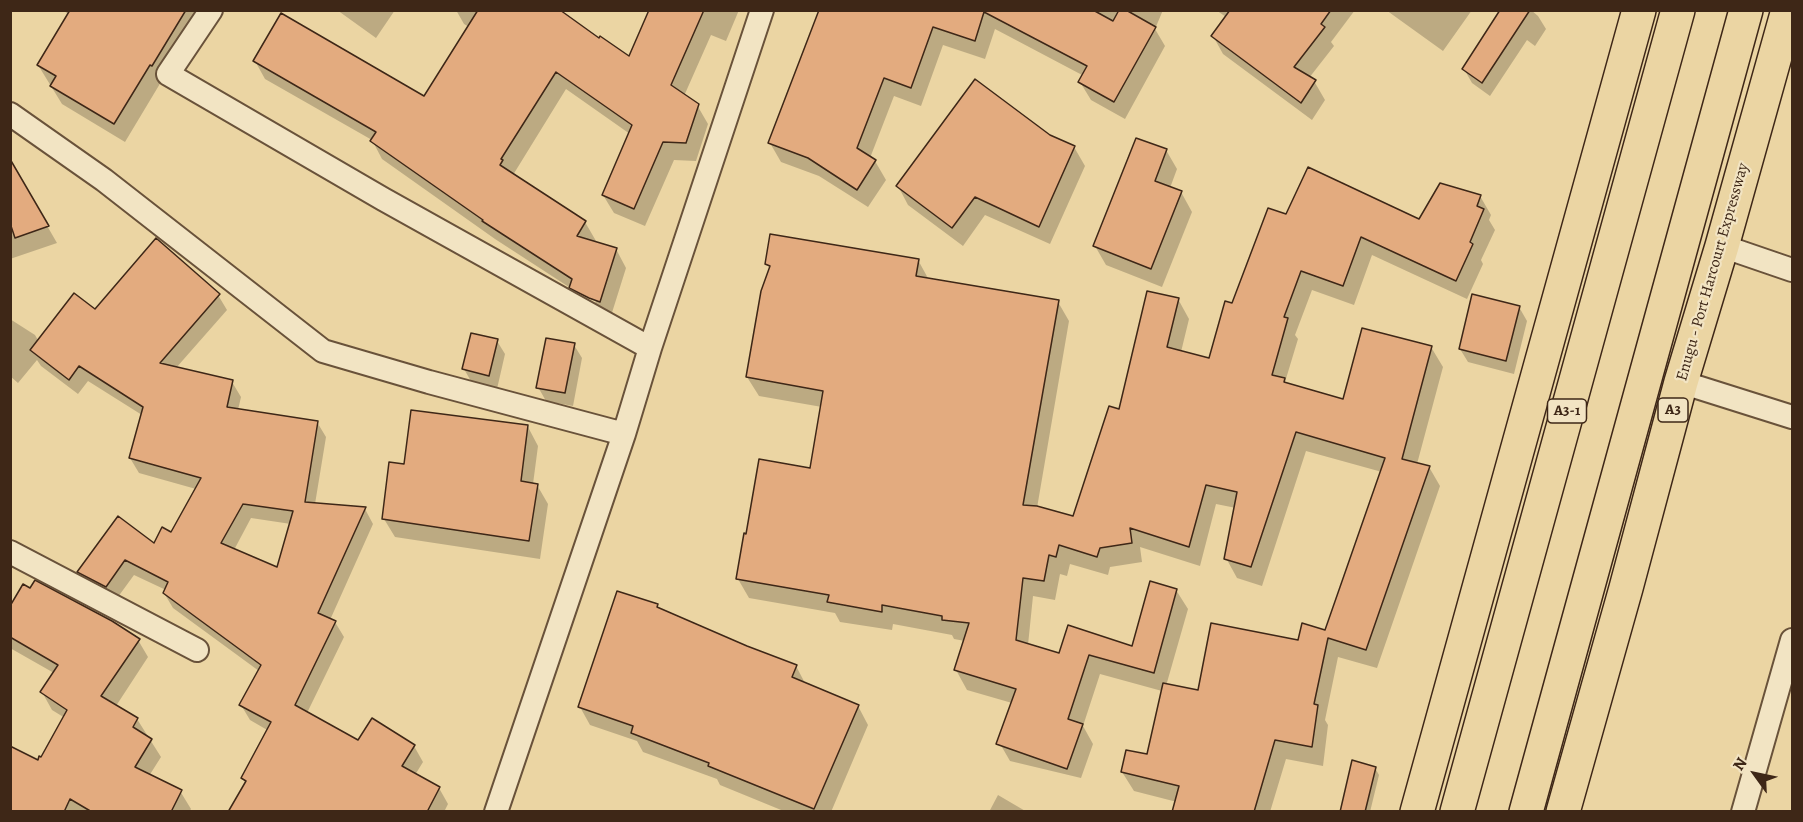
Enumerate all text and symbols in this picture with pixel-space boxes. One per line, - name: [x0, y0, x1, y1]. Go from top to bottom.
- street label: Enugu - Port Harcourt Expressway: [1673, 161, 1753, 383]
- road number: A3: [1658, 398, 1688, 422]
- road number: A3-1: [1548, 399, 1586, 423]
- north arrow: [1725, 744, 1785, 804]
- text: N: [1728, 753, 1752, 775]

